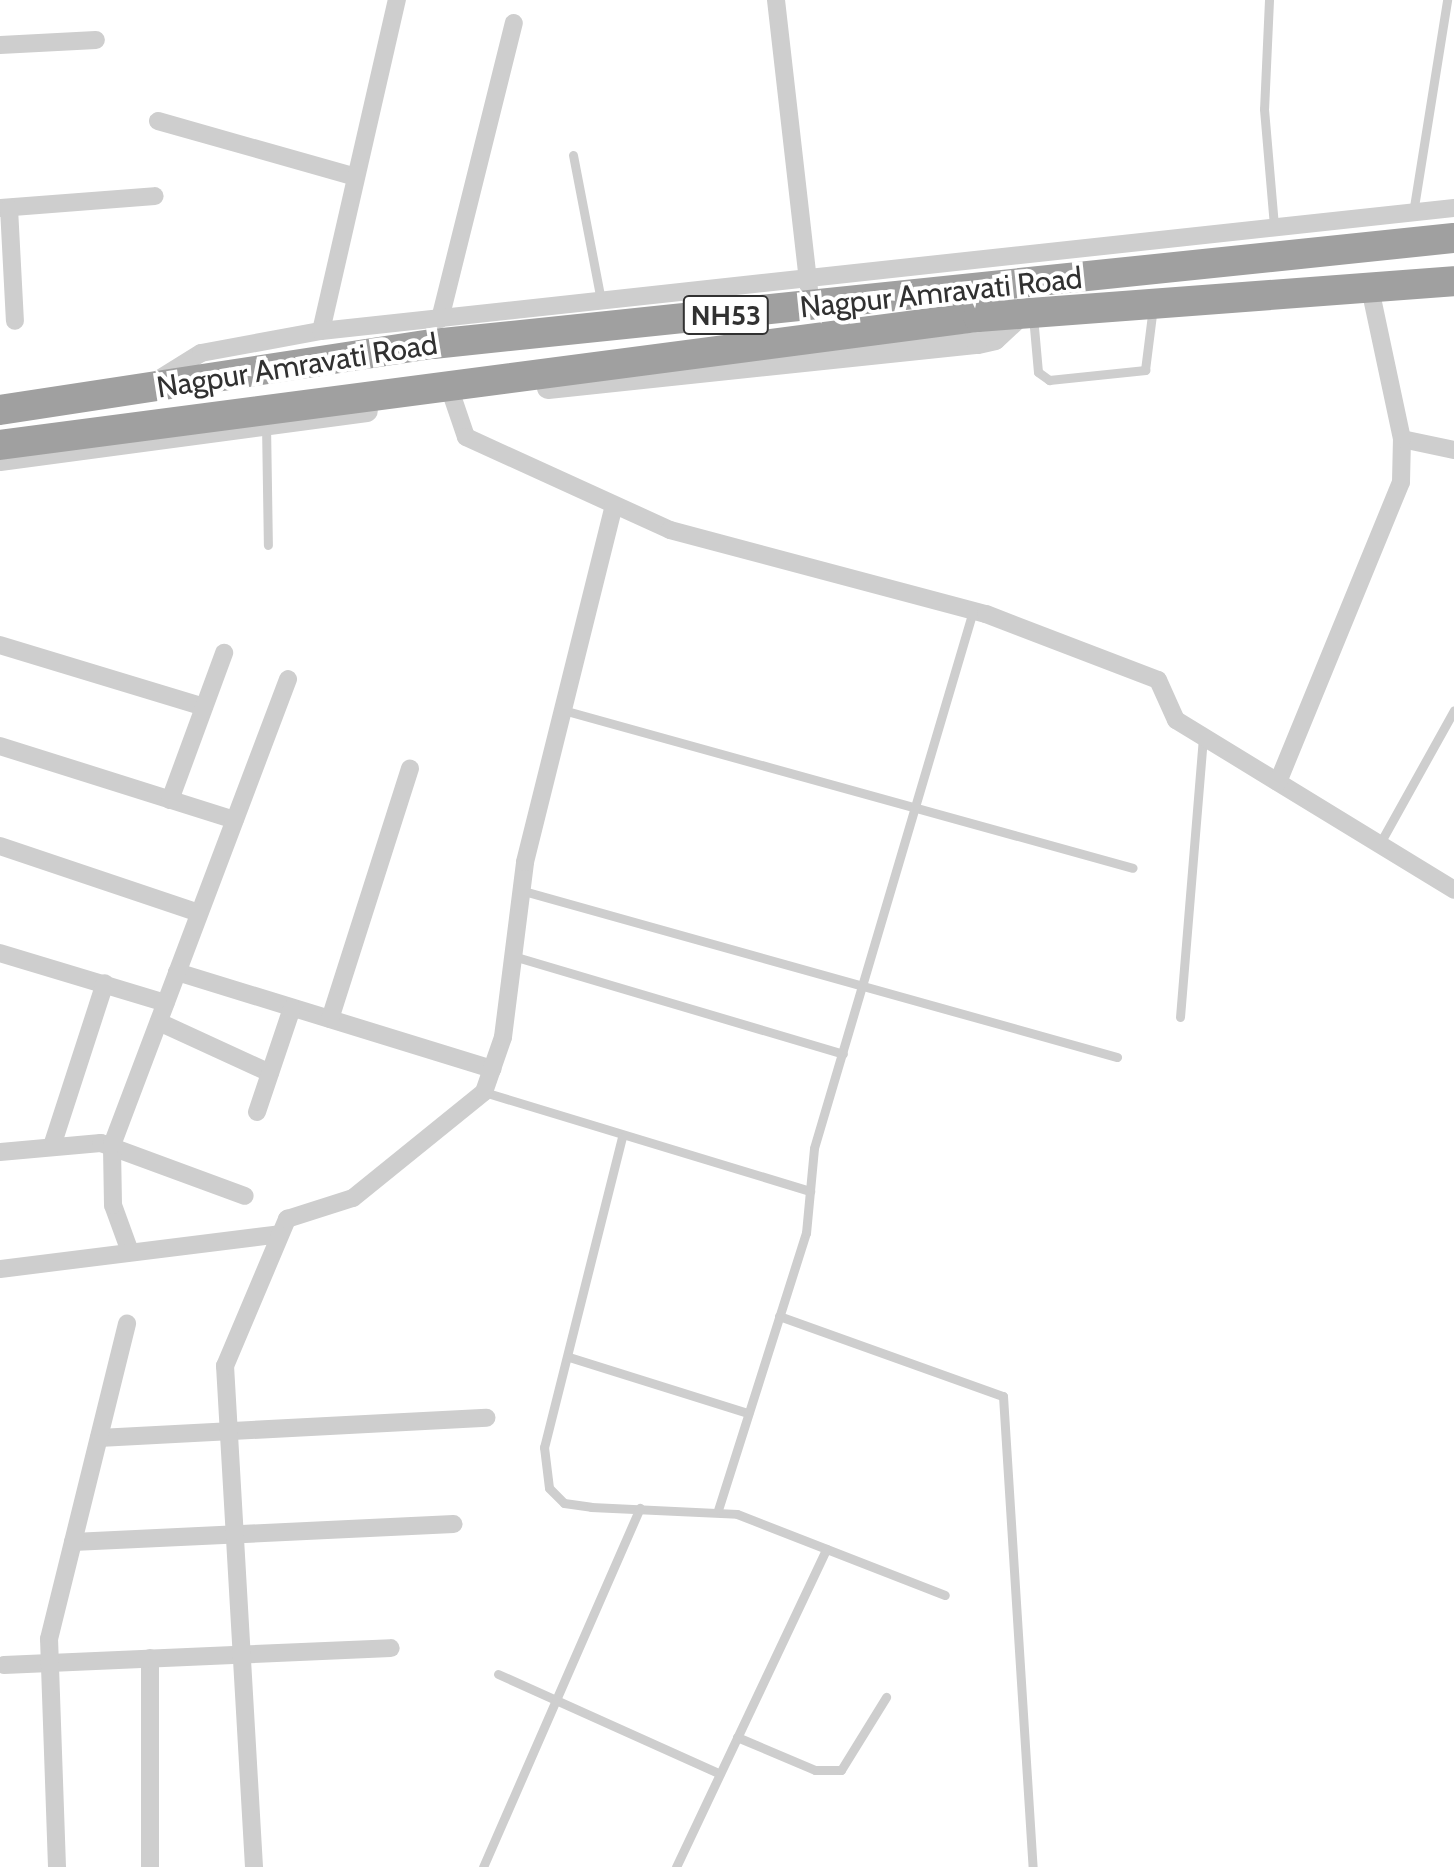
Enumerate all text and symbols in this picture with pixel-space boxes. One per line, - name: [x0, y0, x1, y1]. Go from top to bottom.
- street label: Nagpur Amravati Road: [798, 260, 1084, 326]
- road number: NH53: [682, 291, 770, 339]
- street label: Nagpur Amravati Road: [154, 326, 440, 406]

